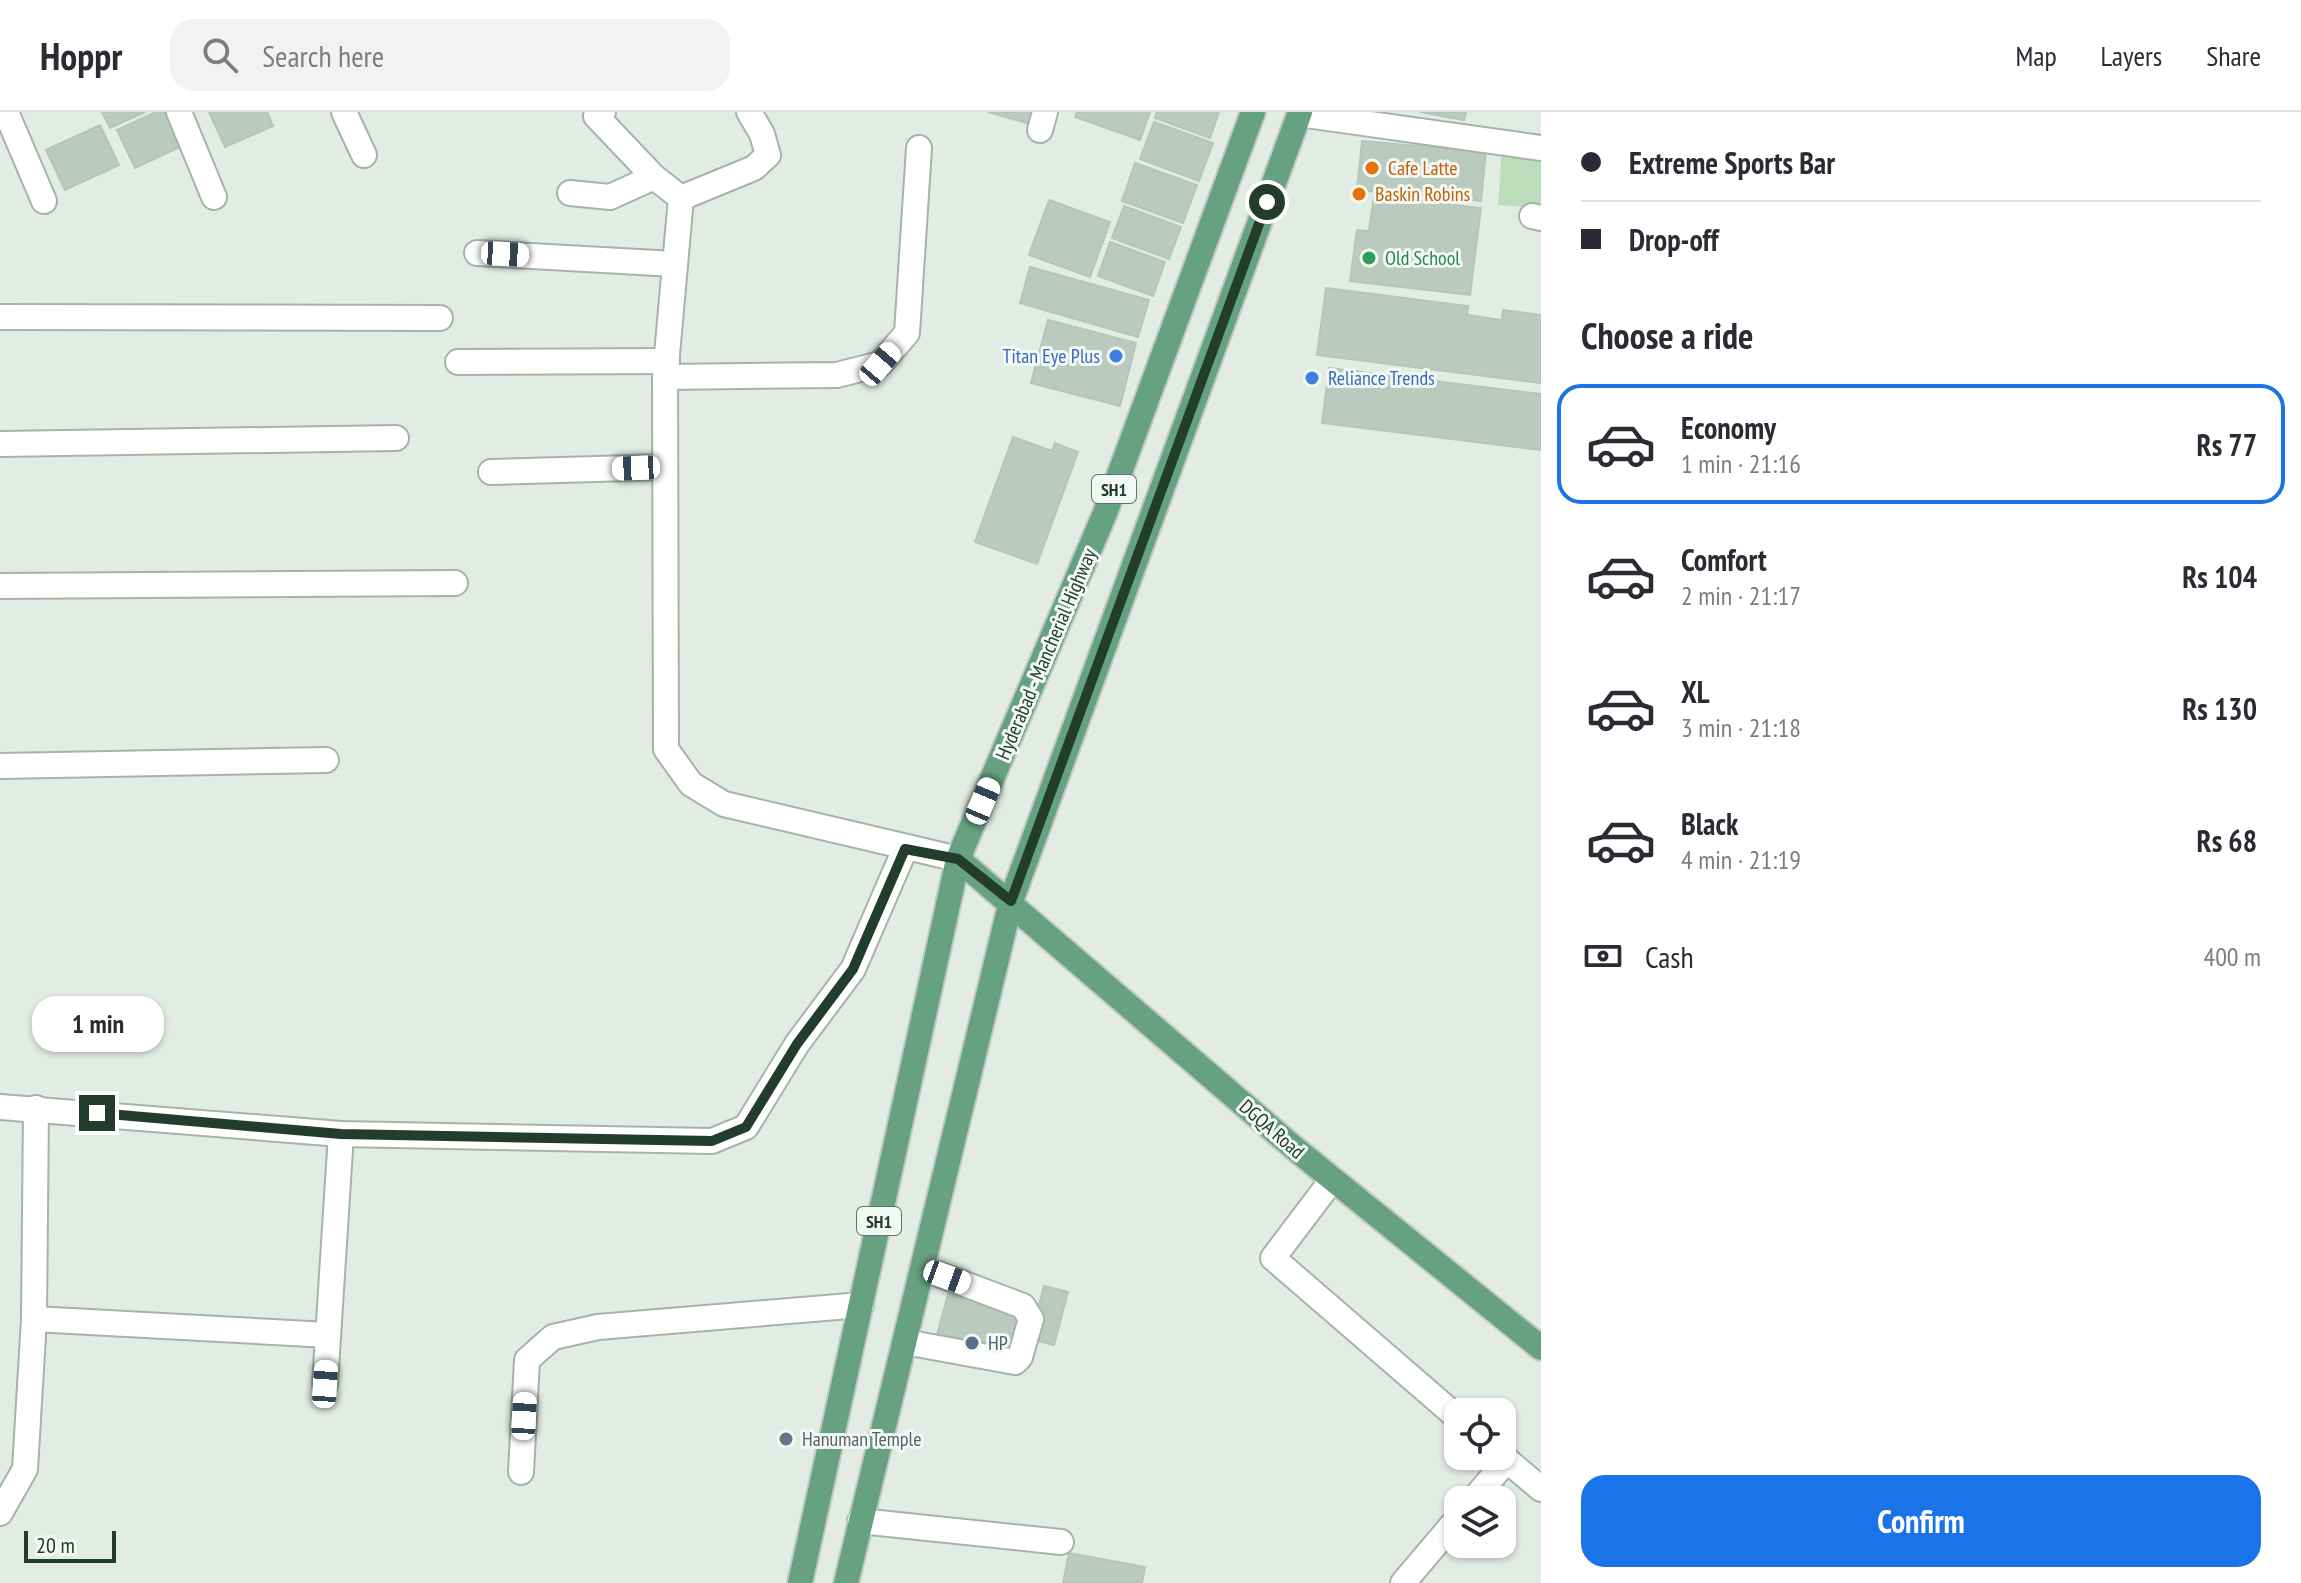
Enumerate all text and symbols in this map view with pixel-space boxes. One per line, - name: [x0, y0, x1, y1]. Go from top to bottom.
- search box: [170, 19, 730, 91]
- text: Hoppr: [40, 31, 122, 80]
- icon: search: [198, 33, 242, 77]
- text: Search here: [262, 36, 384, 75]
- text: Map: [2015, 37, 2057, 74]
- text: Layers: [2101, 37, 2162, 74]
- text: Share: [2206, 37, 2261, 74]
- text: Extreme Sports Bar: [1629, 143, 1835, 182]
- place label: Cafe Latte: [1388, 155, 1458, 181]
- marker: Cafe Latte: [1363, 159, 1381, 177]
- place label: Baskin Robins: [1375, 181, 1471, 207]
- route start: [1249, 184, 1285, 220]
- marker: Baskin Robins: [1350, 185, 1368, 203]
- text: Drop-off: [1629, 220, 1719, 259]
- car: [480, 241, 530, 267]
- place label: Old School: [1385, 245, 1460, 271]
- marker: Old School: [1360, 249, 1378, 267]
- text: Choose a ride: [1581, 312, 1753, 359]
- car: [855, 338, 905, 390]
- place label: Titan Eye Plus: [1002, 343, 1100, 369]
- marker: Titan Eye Plus: [1107, 347, 1125, 365]
- place label: Reliance Trends: [1328, 365, 1435, 391]
- marker: Reliance Trends: [1303, 369, 1321, 387]
- icon: car: [1585, 408, 1657, 480]
- text: Economy: [1681, 408, 1776, 447]
- text: Rs 77: [2197, 425, 2257, 464]
- text: 1 min · 21:16: [1681, 447, 1801, 480]
- car: [612, 455, 660, 481]
- road number: SH1: [1092, 475, 1136, 503]
- icon: car: [1585, 540, 1657, 612]
- text: Comfort: [1681, 540, 1767, 579]
- street label: Hyderabad - Mancherial Highway: [990, 544, 1103, 764]
- text: Rs 104: [2182, 557, 2257, 596]
- text: 2 min · 21:17: [1681, 579, 1801, 612]
- icon: car: [1585, 672, 1657, 744]
- text: XL: [1681, 672, 1710, 711]
- text: Rs 130: [2182, 689, 2257, 728]
- text: 3 min · 21:18: [1681, 711, 1801, 744]
- car: [963, 774, 1003, 828]
- icon: car: [1585, 804, 1657, 876]
- text: Black: [1681, 804, 1738, 843]
- text: Rs 68: [2197, 821, 2257, 860]
- text: 4 min · 21:19: [1681, 843, 1801, 876]
- icon: cash: [1581, 934, 1625, 978]
- text: Cash: [1645, 937, 1694, 976]
- text: 400 m: [2203, 940, 2261, 973]
- callout: 1 min: [31, 997, 163, 1053]
- text: 1 min: [72, 1007, 124, 1040]
- street label: DGQA Road: [1234, 1094, 1310, 1164]
- route end: [79, 1095, 115, 1131]
- road number: SH1: [857, 1207, 901, 1235]
- car: [920, 1258, 974, 1296]
- place label: HP: [988, 1330, 1008, 1356]
- marker: HP: [963, 1334, 981, 1352]
- car: [311, 1359, 339, 1409]
- car: [511, 1391, 537, 1441]
- map controls: [1444, 1398, 1516, 1558]
- button: locate: [1444, 1398, 1516, 1470]
- place label: Hanuman Temple: [802, 1426, 921, 1452]
- marker: Hanuman Temple: [777, 1430, 795, 1448]
- button: Confirm: [1581, 1475, 2261, 1567]
- button: layers: [1444, 1486, 1516, 1558]
- scale bar: [24, 1527, 116, 1563]
- text: 20 m: [36, 1531, 75, 1559]

